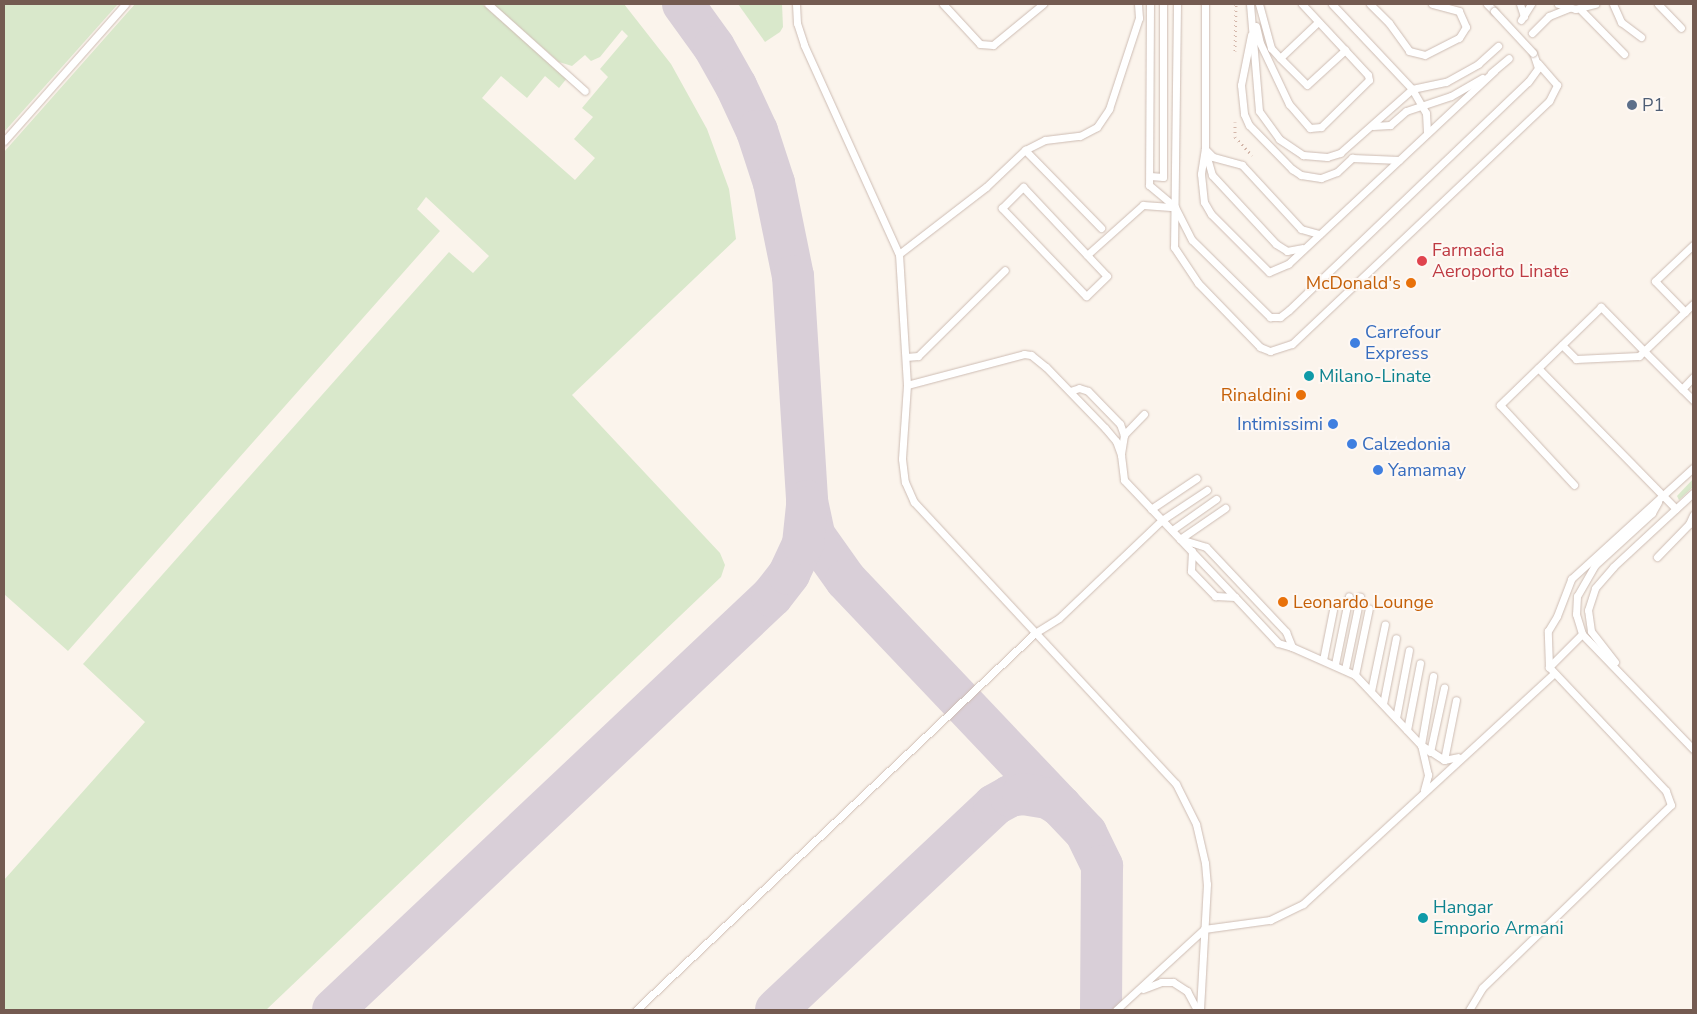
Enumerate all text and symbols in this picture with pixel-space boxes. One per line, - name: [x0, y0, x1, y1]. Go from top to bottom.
- place label: P1: [1642, 94, 1664, 116]
- marker: P1: [1626, 99, 1638, 111]
- place label: Farmacia Aeroporto Linate: [1432, 240, 1569, 282]
- marker: Farmacia Aeroporto Linate: [1416, 255, 1428, 267]
- place label: McDonald's: [1306, 272, 1401, 294]
- marker: McDonald's: [1405, 277, 1417, 289]
- place label: Carrefour Express: [1365, 322, 1441, 364]
- marker: Carrefour Express: [1349, 337, 1361, 349]
- place label: Milano-Linate: [1319, 365, 1431, 387]
- marker: Milano-Linate: [1303, 370, 1315, 382]
- place label: Rinaldini: [1221, 384, 1291, 406]
- marker: Rinaldini: [1295, 389, 1307, 401]
- place label: Intimissimi: [1237, 413, 1323, 435]
- marker: Intimissimi: [1327, 418, 1339, 430]
- place label: Calzedonia: [1362, 433, 1451, 455]
- marker: Calzedonia: [1346, 438, 1358, 450]
- place label: Yamamay: [1388, 459, 1466, 481]
- marker: Yamamay: [1372, 464, 1384, 476]
- place label: Leonardo Lounge: [1293, 591, 1434, 613]
- marker: Leonardo Lounge: [1277, 596, 1289, 608]
- place label: Hangar Emporio Armani: [1433, 897, 1564, 940]
- marker: Hangar Emporio Armani: [1417, 912, 1429, 924]

